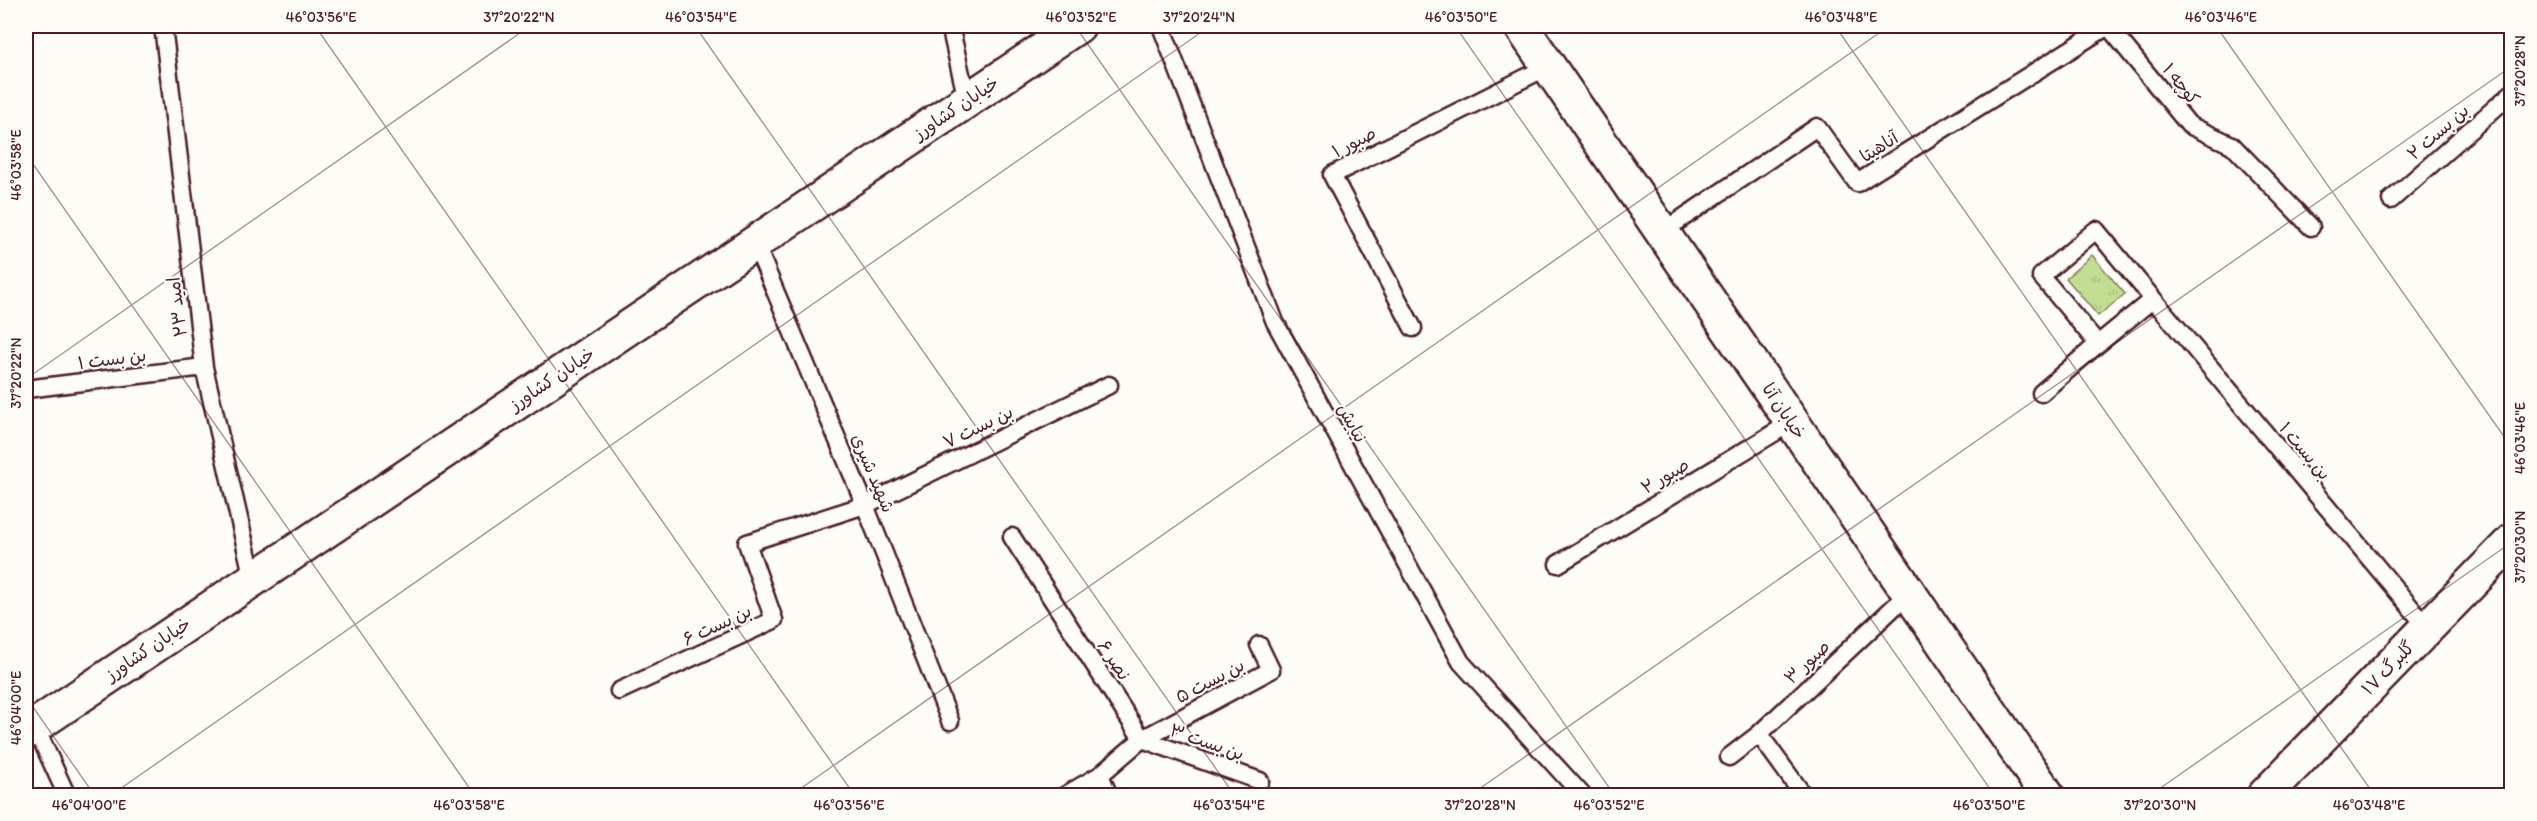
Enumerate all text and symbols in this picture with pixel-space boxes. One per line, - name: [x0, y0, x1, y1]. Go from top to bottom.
- text: 46°03'56"E: [285, 8, 357, 26]
- text: 37°20'22"N: [483, 8, 555, 26]
- text: 46°03'54"E: [665, 8, 737, 26]
- text: 46°03'52"E: [1045, 8, 1117, 26]
- text: 37°20'24"N: [1163, 8, 1235, 26]
- text: 46°03'50"E: [1425, 8, 1497, 26]
- text: 46°03'48"E: [1805, 8, 1877, 26]
- text: 46°03'46"E: [2185, 8, 2257, 26]
- text: 37°20'28"N: [2511, 35, 2529, 107]
- street label: کوچه ۱: [2157, 59, 2205, 110]
- street label: خیابان کشاورز: [908, 71, 1003, 146]
- street label: بن بست ۲: [2403, 99, 2473, 165]
- street label: صبور ۱: [1328, 122, 1380, 162]
- street label: آناهیتا: [1856, 126, 1904, 167]
- text: 46°03'58"E: [7, 129, 25, 201]
- street label: امید ۲۳: [162, 276, 192, 338]
- text: 37°20'22"N: [7, 337, 25, 409]
- street label: خیابان کشاورز: [504, 342, 599, 417]
- street label: بن بست ۱: [76, 344, 148, 374]
- street label: خیابان آنا: [1757, 379, 1811, 443]
- street label: نیایش: [1332, 400, 1372, 446]
- street label: بن بست ۷: [939, 401, 1017, 453]
- text: 46°03'46"E: [2511, 402, 2529, 474]
- street label: بن بست ۱: [2274, 418, 2336, 484]
- street label: شهید شیری: [847, 430, 899, 516]
- street label: صبور ۲: [1637, 453, 1693, 499]
- text: 37°20'30"N: [2511, 511, 2529, 583]
- street label: بن بست ۶: [679, 600, 755, 650]
- street label: خیابان کشاورز: [100, 612, 195, 687]
- street label: صبور ۳: [1780, 635, 1834, 689]
- street label: نصر ۶: [1093, 636, 1135, 684]
- street label: گلبرگ ۱۷: [2357, 636, 2419, 700]
- street label: بن بست ۵: [1172, 654, 1248, 708]
- text: 46°04'00"E: [7, 671, 25, 745]
- street label: بن بست ۳: [1167, 719, 1247, 765]
- text: 46°04'00"E: [52, 796, 126, 814]
- text: 46°03'58"E: [433, 796, 505, 814]
- text: 46°03'56"E: [813, 796, 885, 814]
- text: 46°03'54"E: [1193, 796, 1265, 814]
- text: 37°20'28"N: [1444, 796, 1516, 814]
- text: 46°03'52"E: [1573, 796, 1645, 814]
- text: 46°03'50"E: [1953, 796, 2025, 814]
- text: 37°20'30"N: [2124, 796, 2196, 814]
- text: 46°03'48"E: [2333, 796, 2405, 814]

